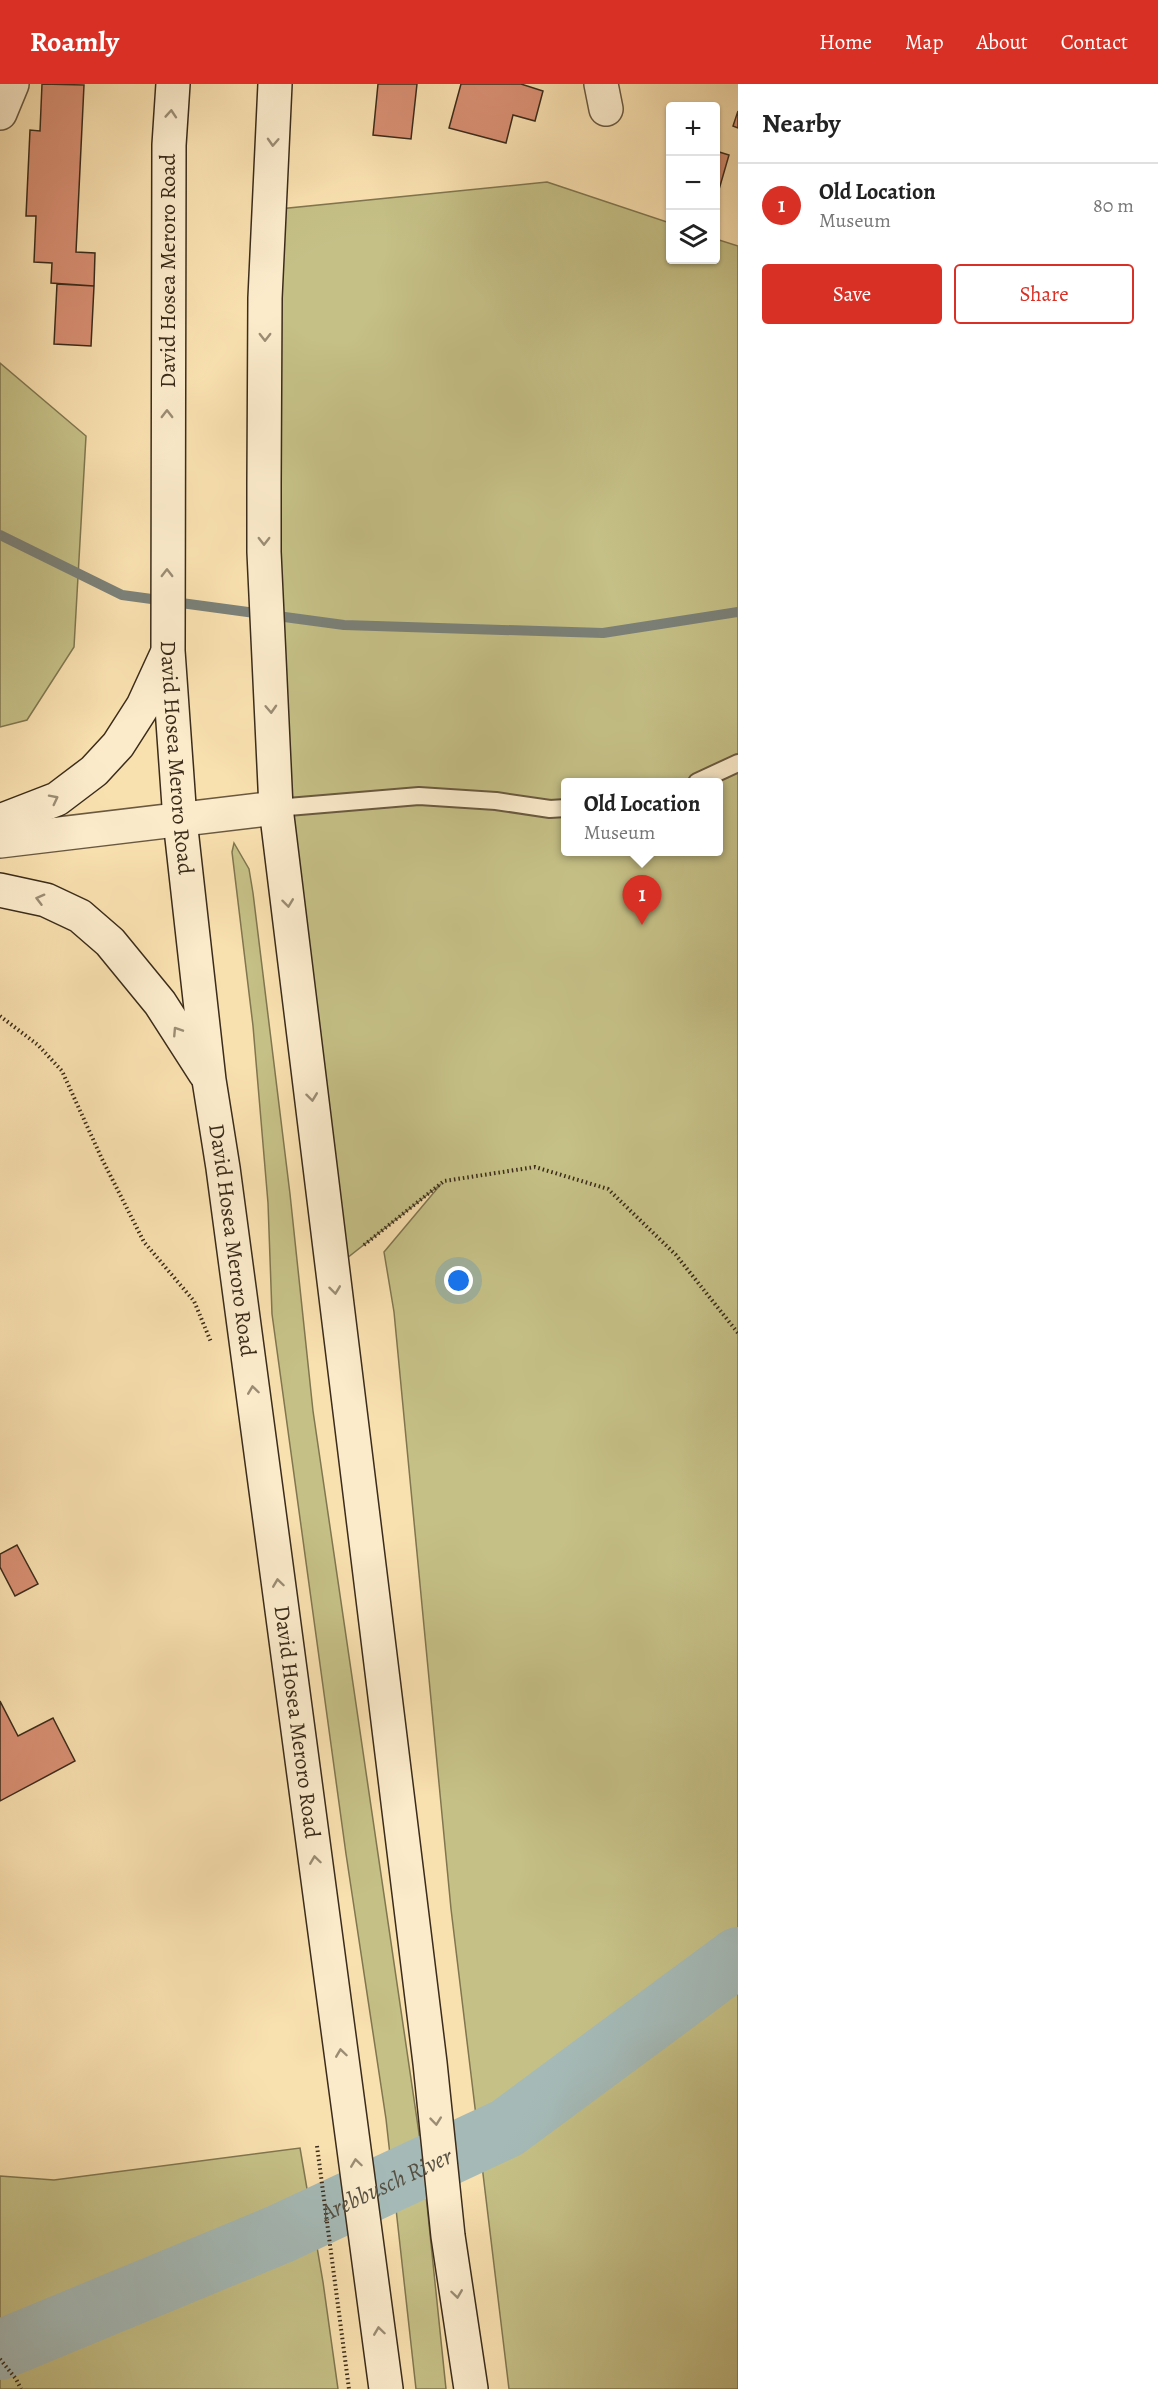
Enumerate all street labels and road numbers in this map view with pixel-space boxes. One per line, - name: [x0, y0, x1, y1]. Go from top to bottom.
- street label: David Hosea Meroro Road: [153, 154, 183, 388]
- street label: David Hosea Meroro Road: [153, 641, 201, 876]
- street label: David Hosea Meroro Road: [201, 1122, 263, 1359]
- street label: David Hosea Meroro Road: [267, 1604, 327, 1840]

